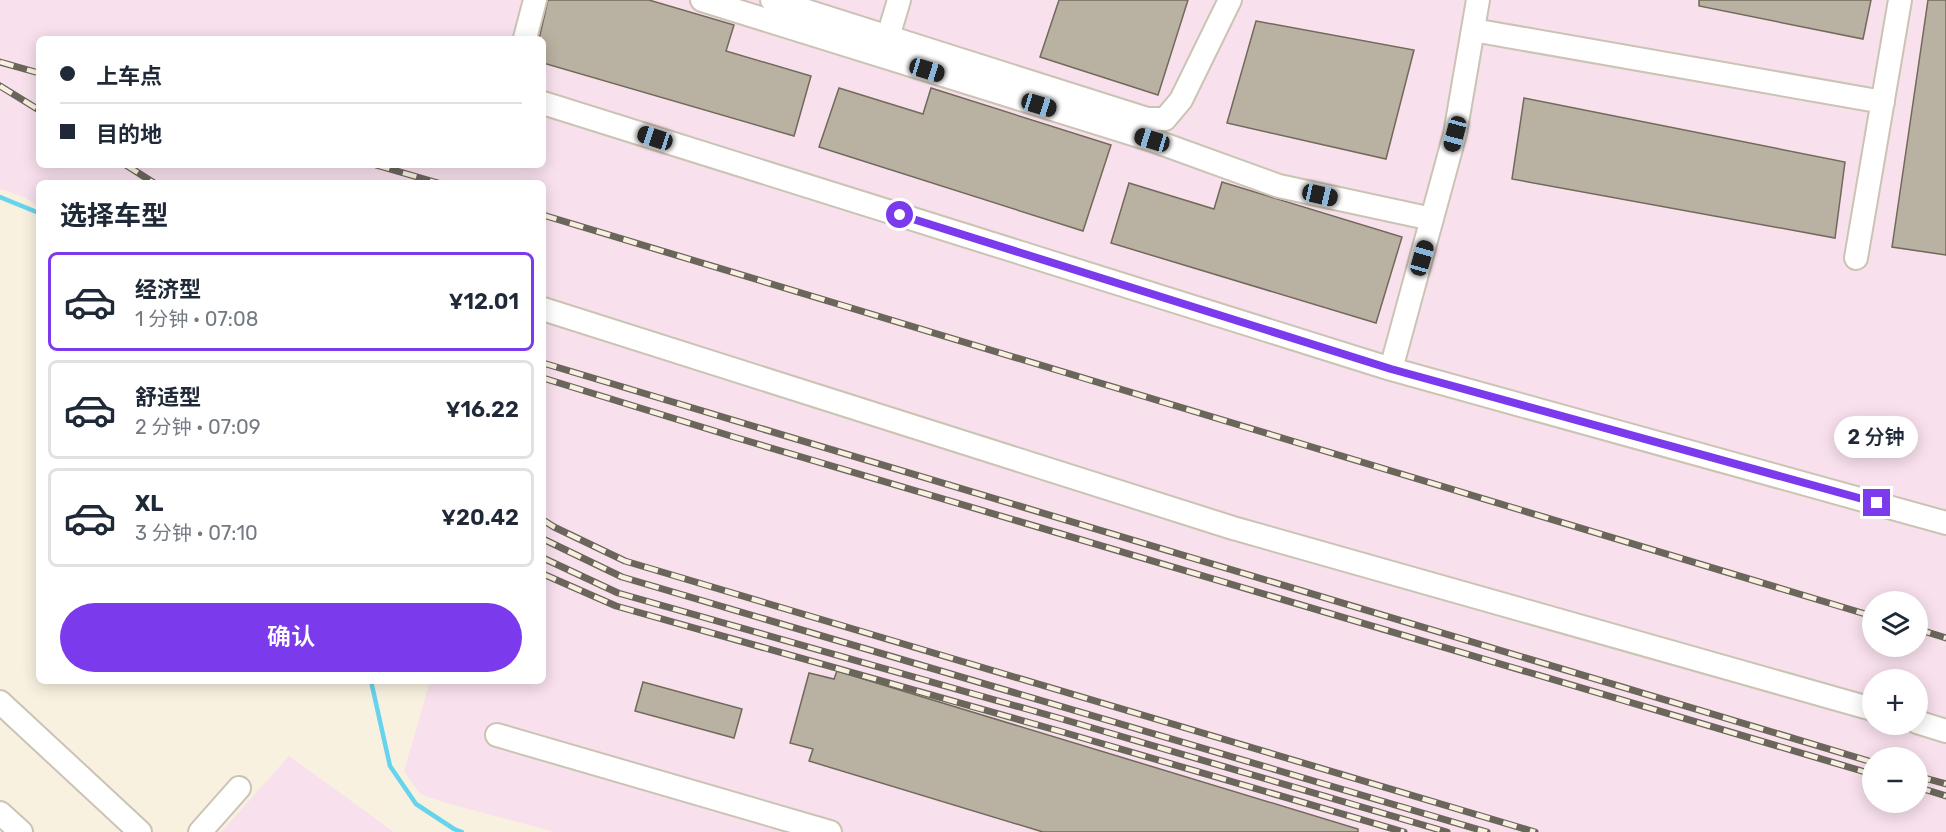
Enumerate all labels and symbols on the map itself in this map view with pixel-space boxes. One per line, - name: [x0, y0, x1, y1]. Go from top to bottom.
- car: [907, 56, 947, 84]
- car: [1019, 91, 1059, 119]
- car: [1442, 114, 1468, 154]
- car: [635, 124, 675, 152]
- car: [1132, 126, 1172, 154]
- car: [1300, 182, 1340, 208]
- route start: [886, 201, 913, 228]
- car: [1408, 238, 1436, 278]
- callout: 2 分钟: [1835, 416, 1919, 458]
- route end: [1863, 489, 1890, 516]

